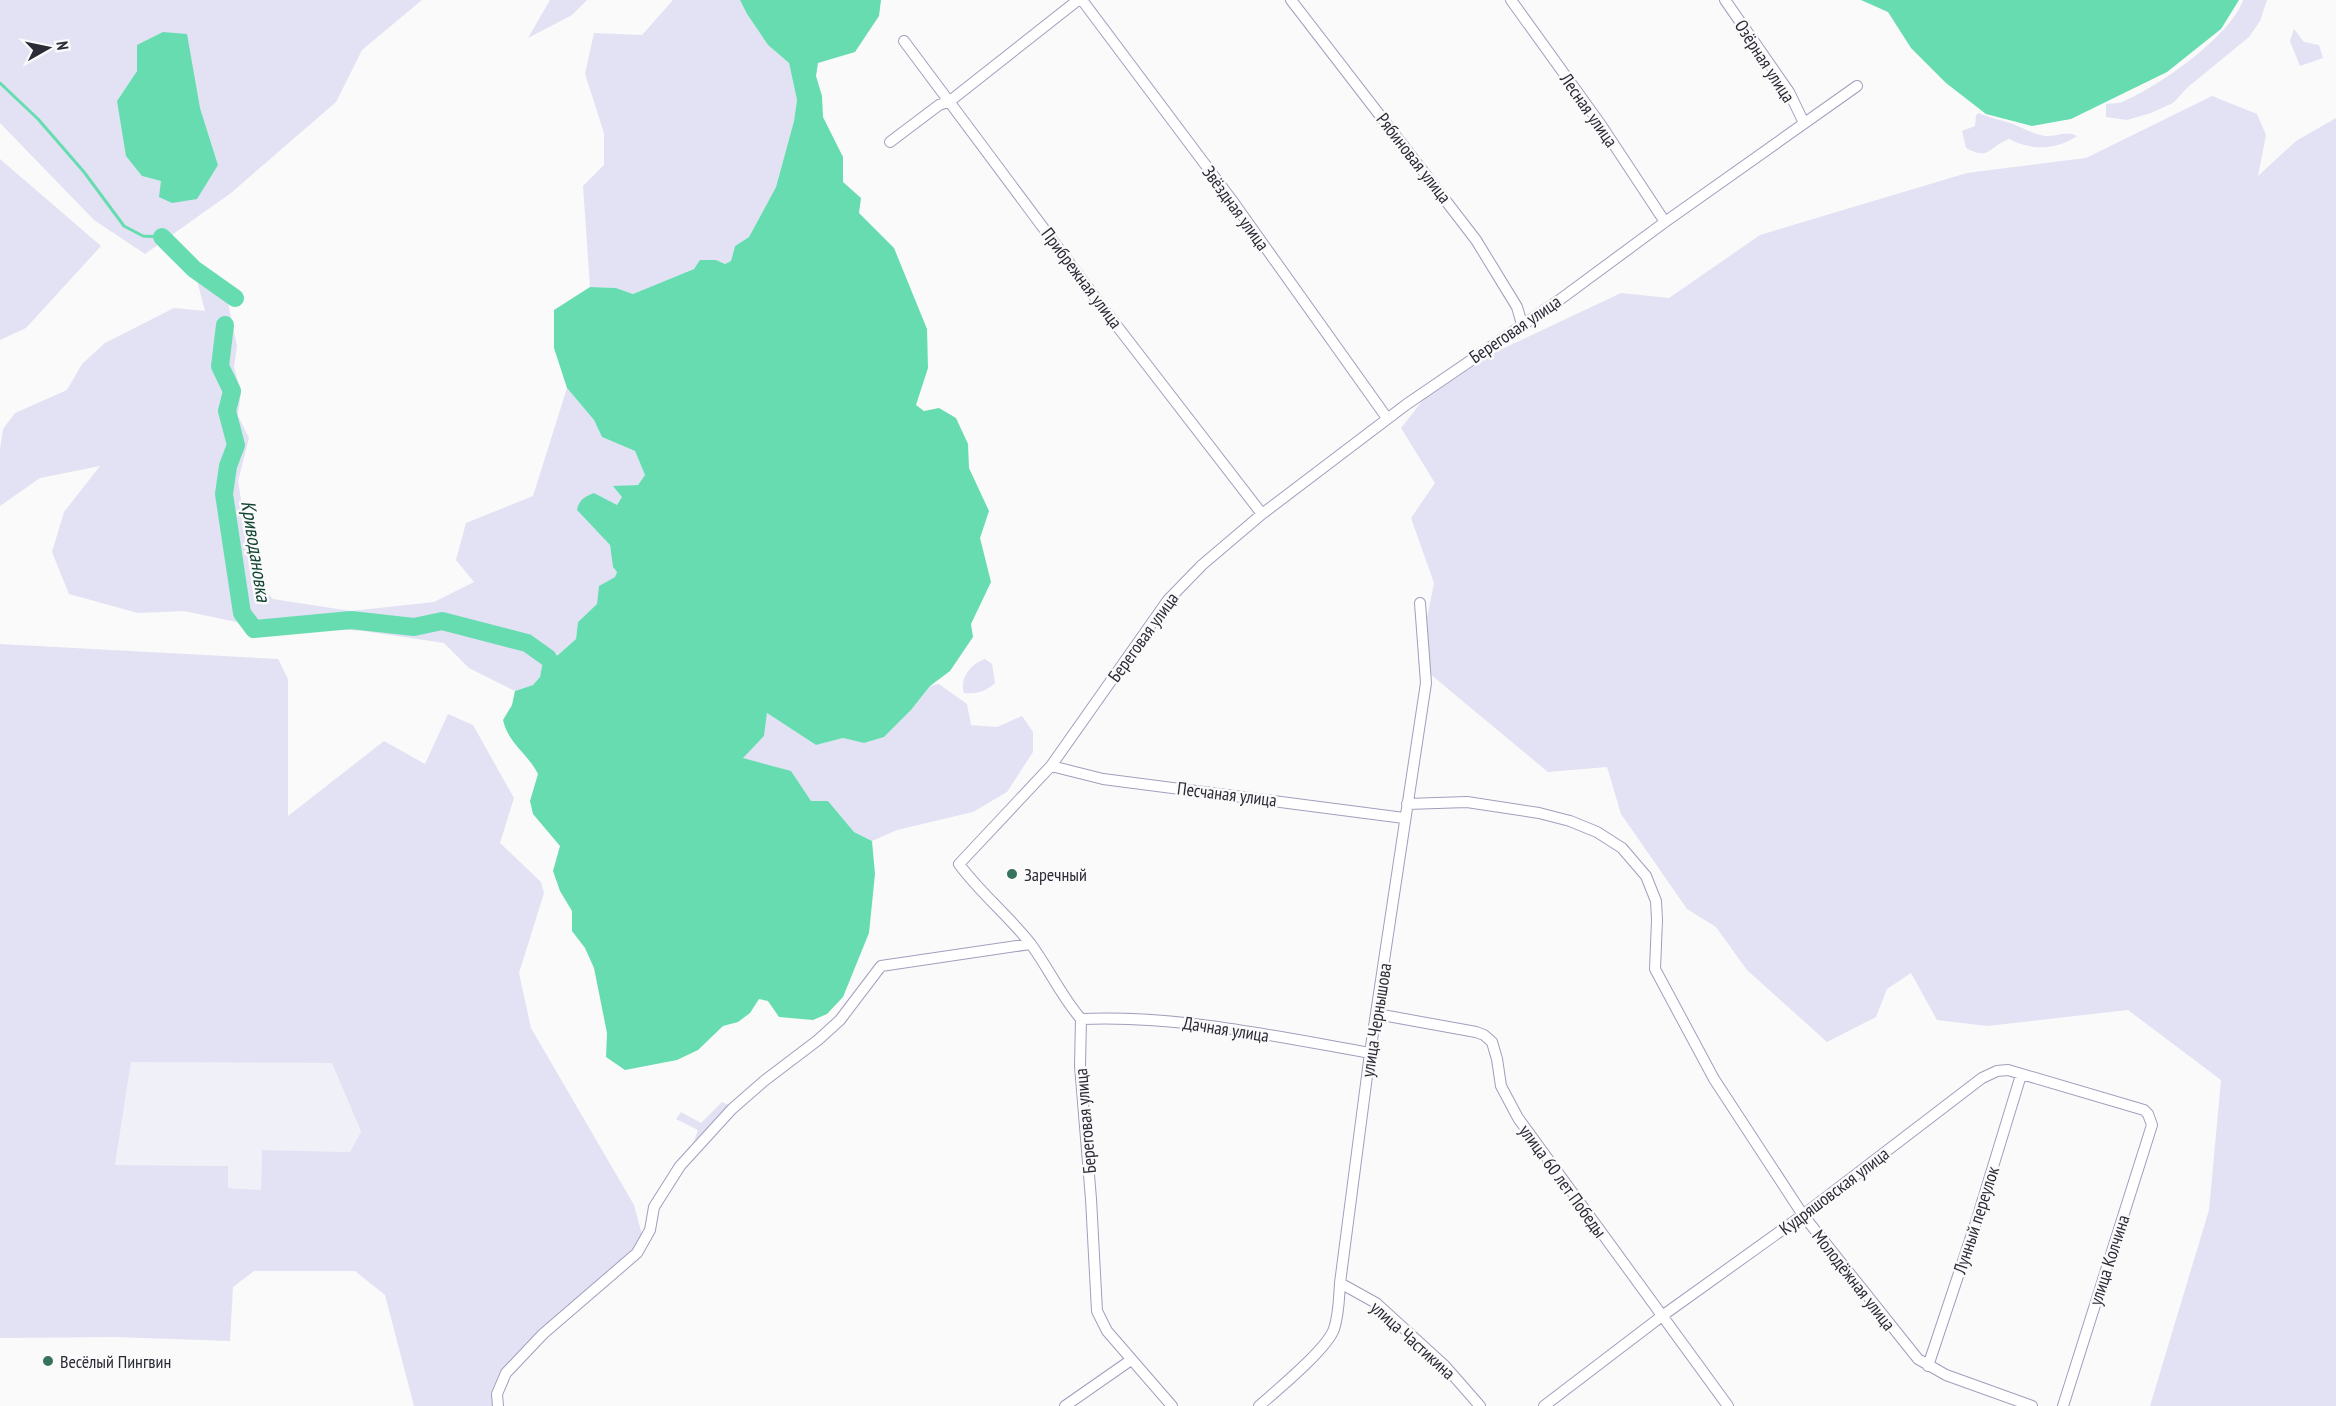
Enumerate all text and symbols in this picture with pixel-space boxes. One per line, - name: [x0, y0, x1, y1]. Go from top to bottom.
- street label: Озёрная улица: [1730, 15, 1800, 107]
- north arrow: [18, 18, 78, 78]
- text: N: [52, 40, 73, 51]
- street label: Лесная улица: [1555, 68, 1623, 152]
- street label: Рябиновая улица: [1372, 108, 1456, 208]
- street label: Звёздная улица: [1197, 161, 1275, 255]
- street label: Прибрежная улица: [1037, 223, 1127, 333]
- street label: Береговая улица: [1465, 290, 1565, 368]
- water label: Криводановка: [235, 499, 277, 604]
- street label: Береговая улица: [1103, 587, 1183, 687]
- street label: Песчаная улица: [1176, 776, 1278, 812]
- place label: Заречный: [1024, 863, 1087, 886]
- marker: Заречный: [1005, 867, 1019, 881]
- street label: улица Чернышова: [1356, 961, 1396, 1079]
- street label: Дачная улица: [1181, 1011, 1271, 1047]
- street label: Береговая улица: [1069, 1067, 1101, 1175]
- street label: улица 60 лет Победы: [1514, 1120, 1612, 1242]
- street label: Кудряшовская улица: [1774, 1142, 1894, 1240]
- street label: Лунный переулок: [1948, 1163, 2004, 1278]
- street label: улица Колчина: [2084, 1212, 2134, 1308]
- street label: Молодёжная улица: [1807, 1225, 1901, 1335]
- street label: улица Частикина: [1366, 1296, 1460, 1384]
- place label: Весёлый Пингвин: [60, 1350, 171, 1373]
- marker: Весёлый Пингвин: [41, 1354, 55, 1368]

